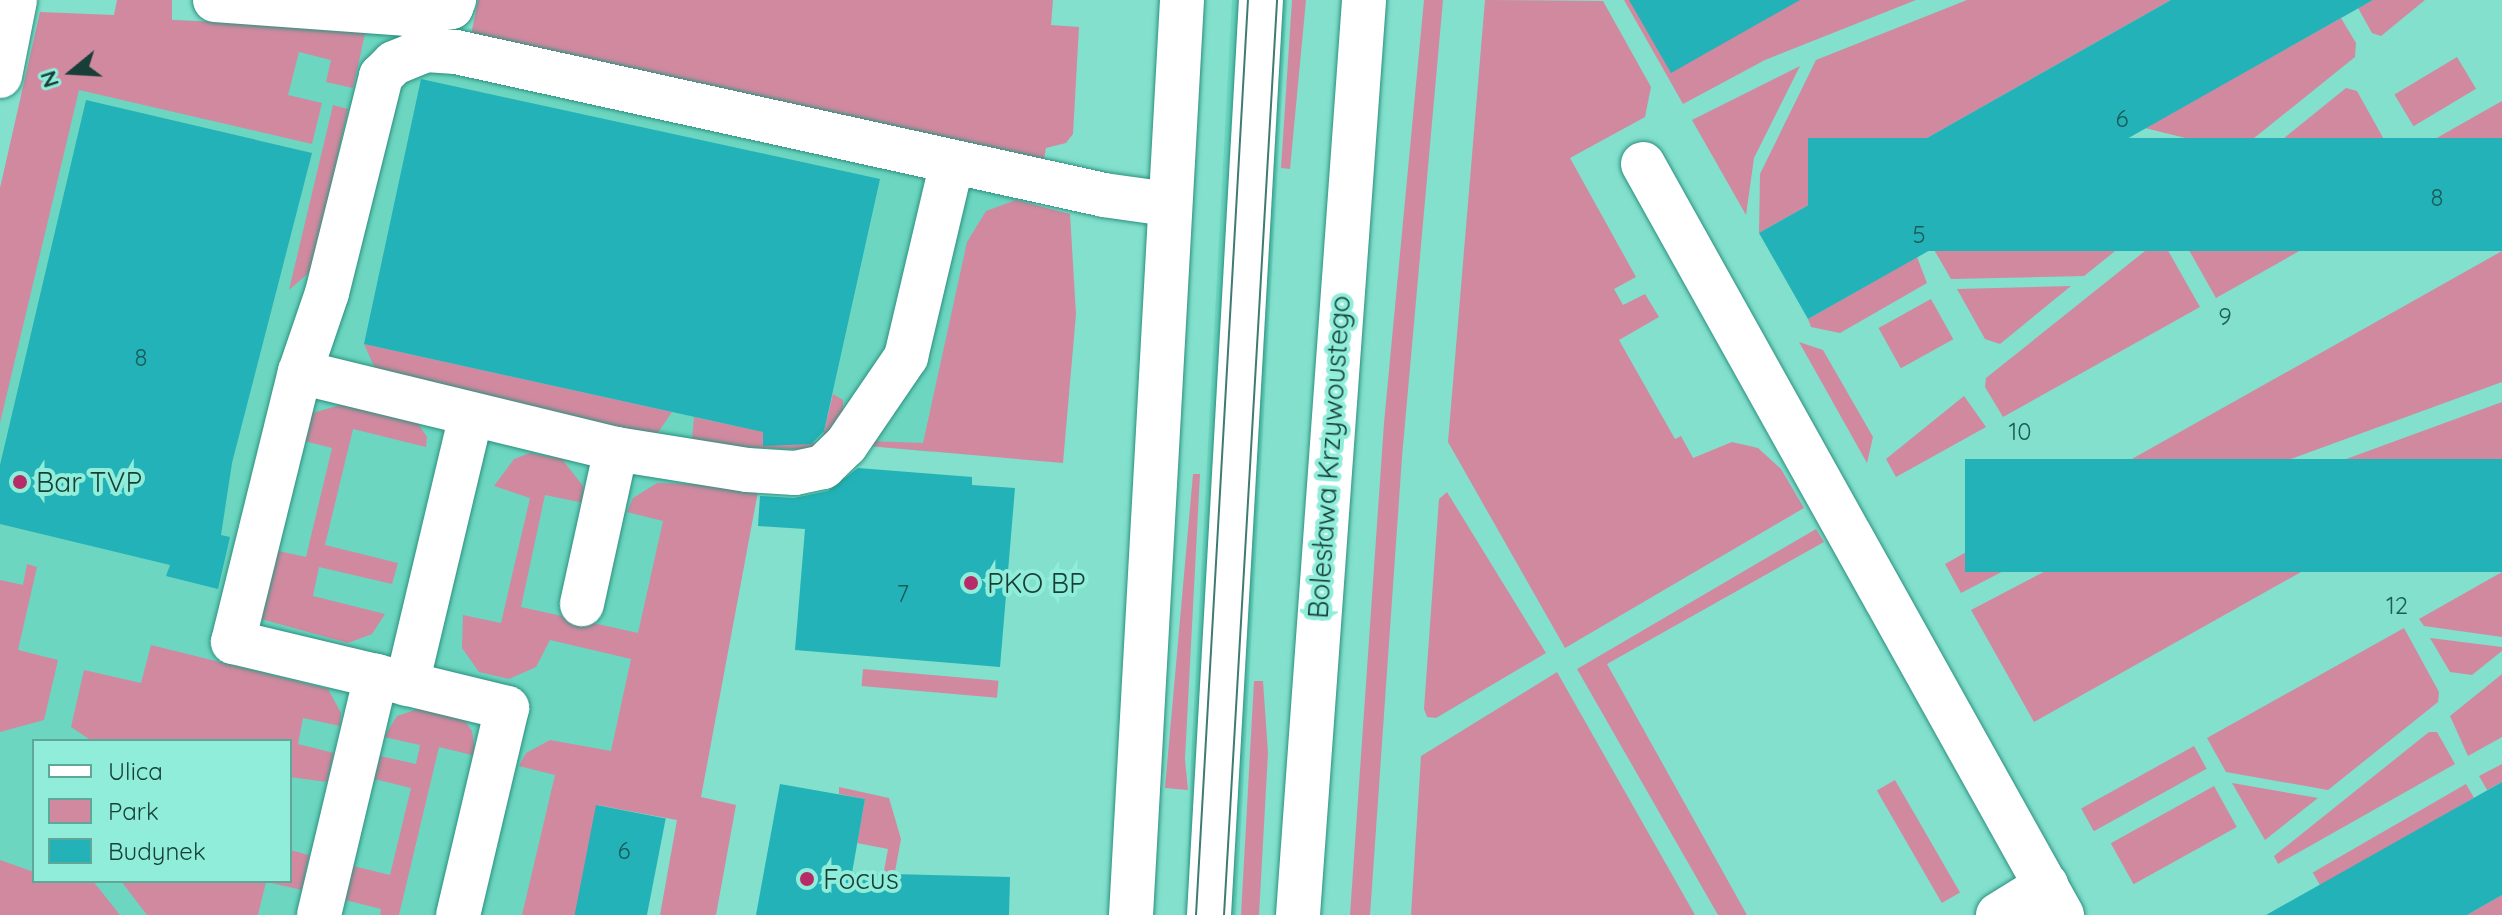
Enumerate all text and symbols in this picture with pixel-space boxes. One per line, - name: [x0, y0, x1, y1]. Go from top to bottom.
- north arrow: [32, 32, 112, 112]
- text: N: [33, 67, 65, 91]
- house number: 6: [2116, 105, 2128, 133]
- house number: 8: [2431, 184, 2443, 212]
- house number: 5: [1912, 221, 1926, 249]
- street label: Bolesława Krzywoustego: [1301, 294, 1357, 620]
- house number: 9: [2218, 303, 2232, 331]
- house number: 8: [135, 344, 147, 372]
- house number: 10: [2008, 418, 2032, 446]
- place label: Bar TVP: [36, 465, 142, 499]
- marker: Bar TVP: [11, 473, 29, 491]
- place label: PKO BP: [987, 566, 1086, 600]
- marker: PKO BP: [962, 574, 980, 592]
- house number: 7: [897, 580, 909, 608]
- house number: 12: [2386, 592, 2408, 620]
- legend: [32, 739, 292, 883]
- text: Ulica: [108, 756, 163, 786]
- text: Park: [108, 796, 159, 826]
- text: Budynek: [108, 836, 206, 866]
- house number: 6: [618, 837, 630, 865]
- place label: Focus: [823, 862, 899, 896]
- marker: Focus: [798, 870, 816, 888]

